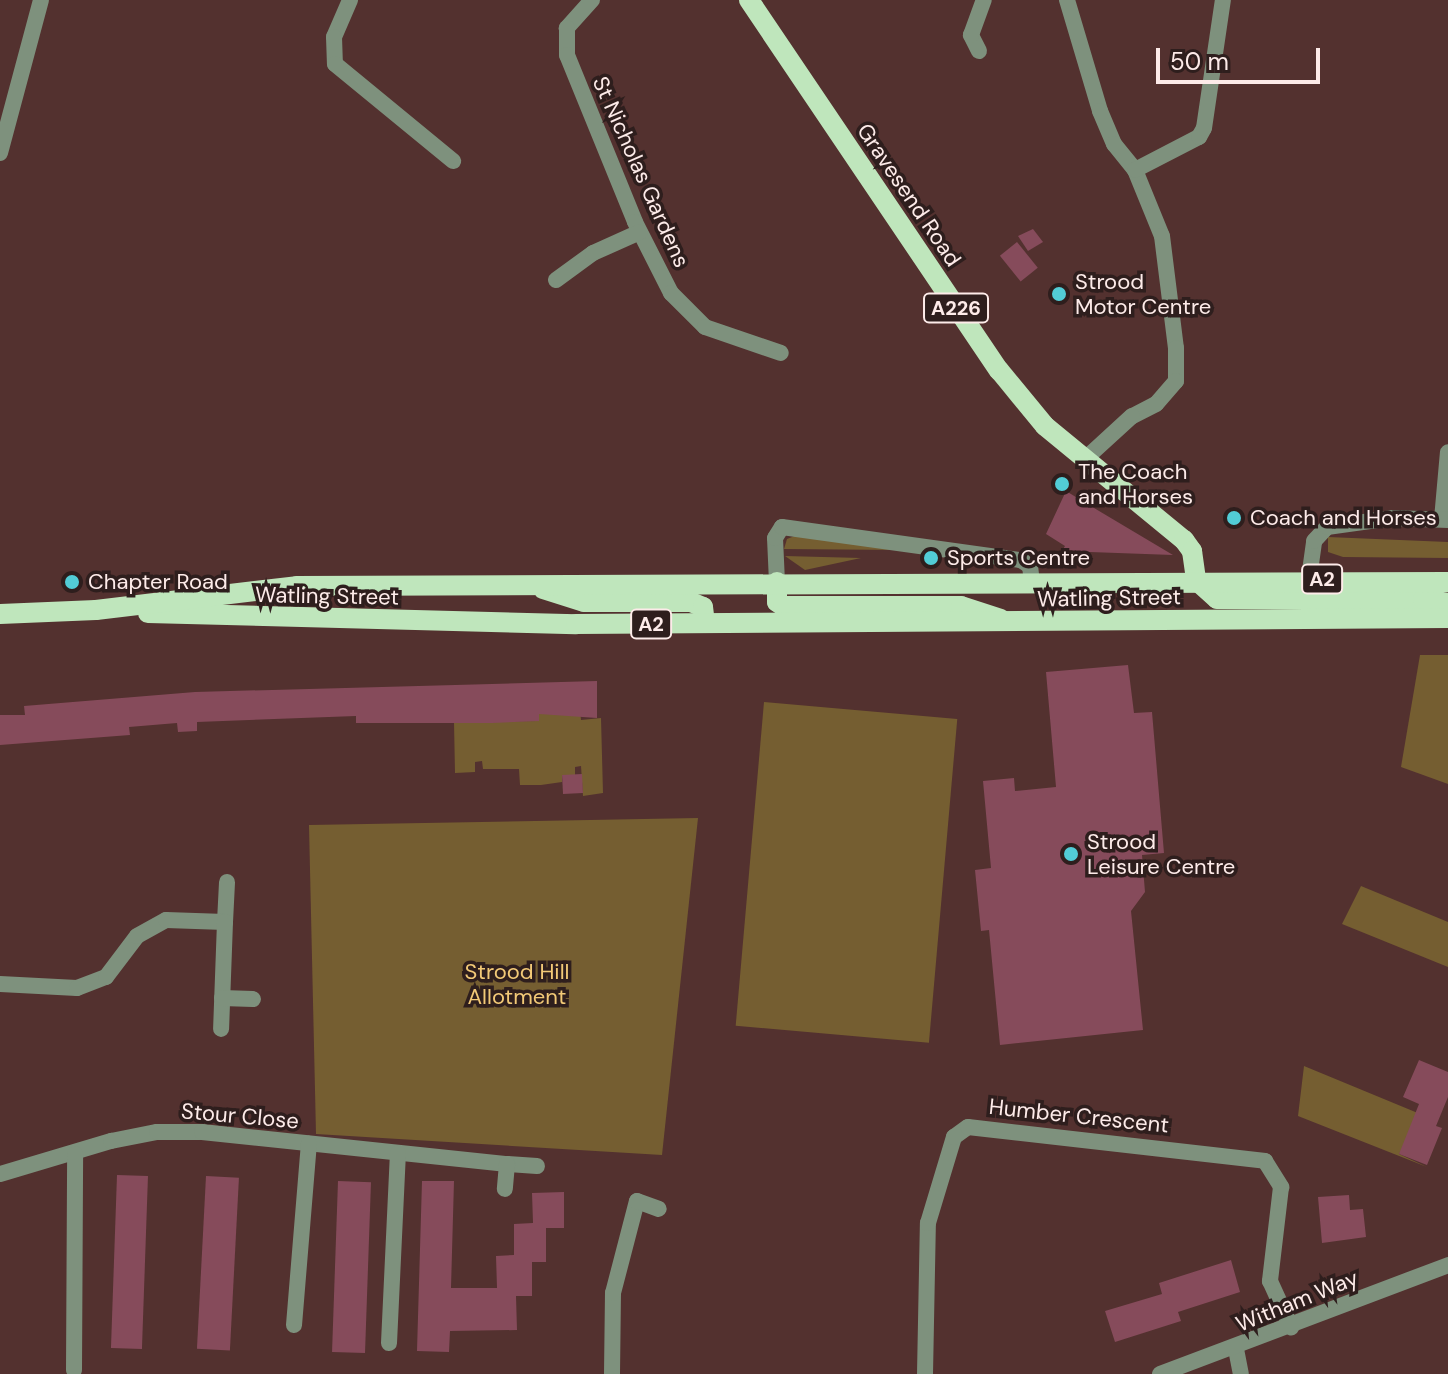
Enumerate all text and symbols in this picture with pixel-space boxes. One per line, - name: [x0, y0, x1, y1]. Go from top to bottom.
- scale bar: [1160, 32, 1324, 82]
- text: 50 m: [1170, 46, 1229, 77]
- street label: St Nicholas Gardens: [587, 72, 695, 272]
- street label: Gravesend Road: [851, 118, 967, 272]
- place label: Strood Motor Centre: [1075, 268, 1211, 320]
- marker: Strood Motor Centre: [1050, 285, 1068, 303]
- road number: A226: [922, 292, 990, 324]
- place label: The Coach and Horses: [1078, 458, 1193, 510]
- marker: The Coach and Horses: [1053, 475, 1071, 493]
- place label: Coach and Horses: [1250, 505, 1437, 531]
- marker: Coach and Horses: [1225, 509, 1243, 527]
- place label: Sports Centre: [947, 545, 1090, 571]
- marker: Sports Centre: [922, 549, 940, 567]
- road number: A2: [1300, 563, 1344, 595]
- place label: Chapter Road: [88, 569, 228, 595]
- marker: Chapter Road: [63, 573, 81, 591]
- street label: Watling Street: [255, 582, 399, 610]
- street label: Watling Street: [1037, 584, 1181, 612]
- road number: A2: [629, 608, 673, 640]
- place label: Strood Leisure Centre: [1087, 828, 1235, 880]
- marker: Strood Leisure Centre: [1062, 845, 1080, 863]
- park label: Strood Hill Allotment: [465, 958, 569, 1010]
- street label: Humber Crescent: [988, 1093, 1170, 1139]
- street label: Stour Close: [180, 1098, 300, 1134]
- street label: Witham Way: [1232, 1265, 1362, 1337]

